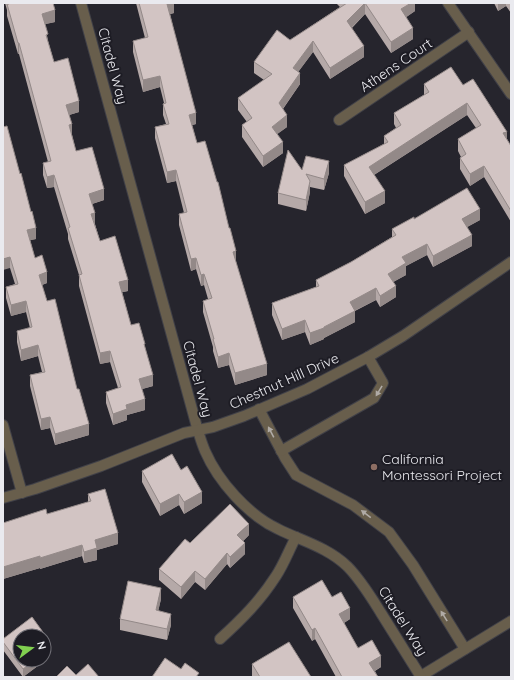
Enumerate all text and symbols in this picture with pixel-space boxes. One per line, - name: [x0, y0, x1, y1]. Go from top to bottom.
- street label: Citadel Way: [94, 26, 132, 106]
- street label: Athens Court: [356, 34, 436, 96]
- street label: Citadel Way: [179, 339, 217, 419]
- street label: Chestnut Hill Drive: [226, 349, 342, 413]
- one-way arrow: [375, 385, 382, 397]
- one-way arrow: [268, 426, 274, 438]
- place label: California Montessori Project: [382, 450, 502, 484]
- marker: California Montessori Project: [369, 462, 379, 472]
- one-way arrow: [360, 510, 371, 519]
- street label: Citadel Way: [375, 583, 431, 659]
- one-way arrow: [441, 610, 448, 622]
- north arrow: [12, 628, 52, 668]
- text: N: [34, 640, 49, 651]

